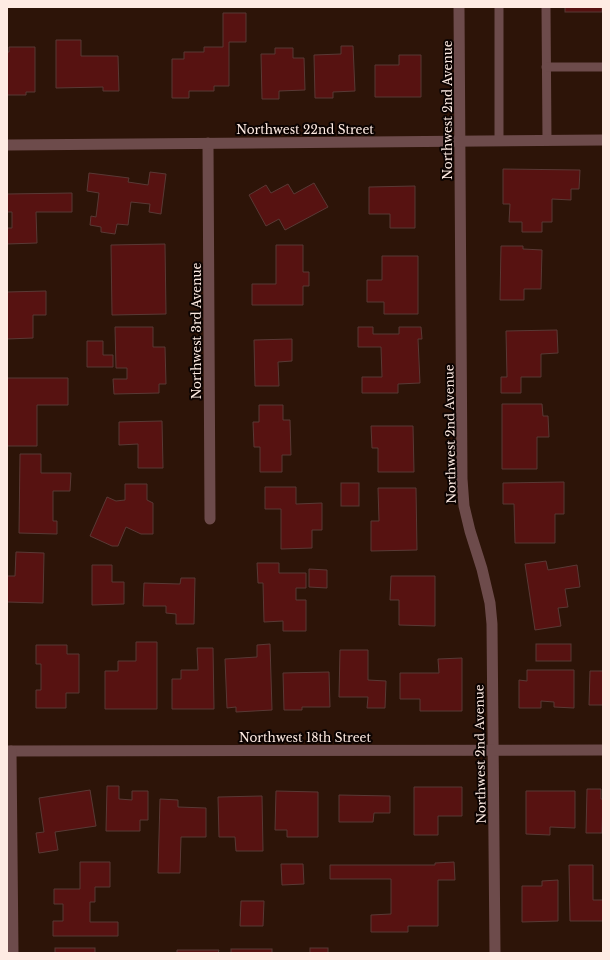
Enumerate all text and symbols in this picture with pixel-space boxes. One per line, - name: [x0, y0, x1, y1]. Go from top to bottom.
- street label: Northwest 2nd Avenue: [440, 40, 455, 180]
- street label: Northwest 22nd Street: [236, 122, 374, 137]
- street label: Northwest 3rd Avenue: [189, 263, 204, 399]
- street label: Northwest 2nd Avenue: [441, 364, 459, 504]
- street label: Northwest 2nd Avenue: [471, 684, 489, 824]
- street label: Northwest 18th Street: [239, 730, 371, 745]

